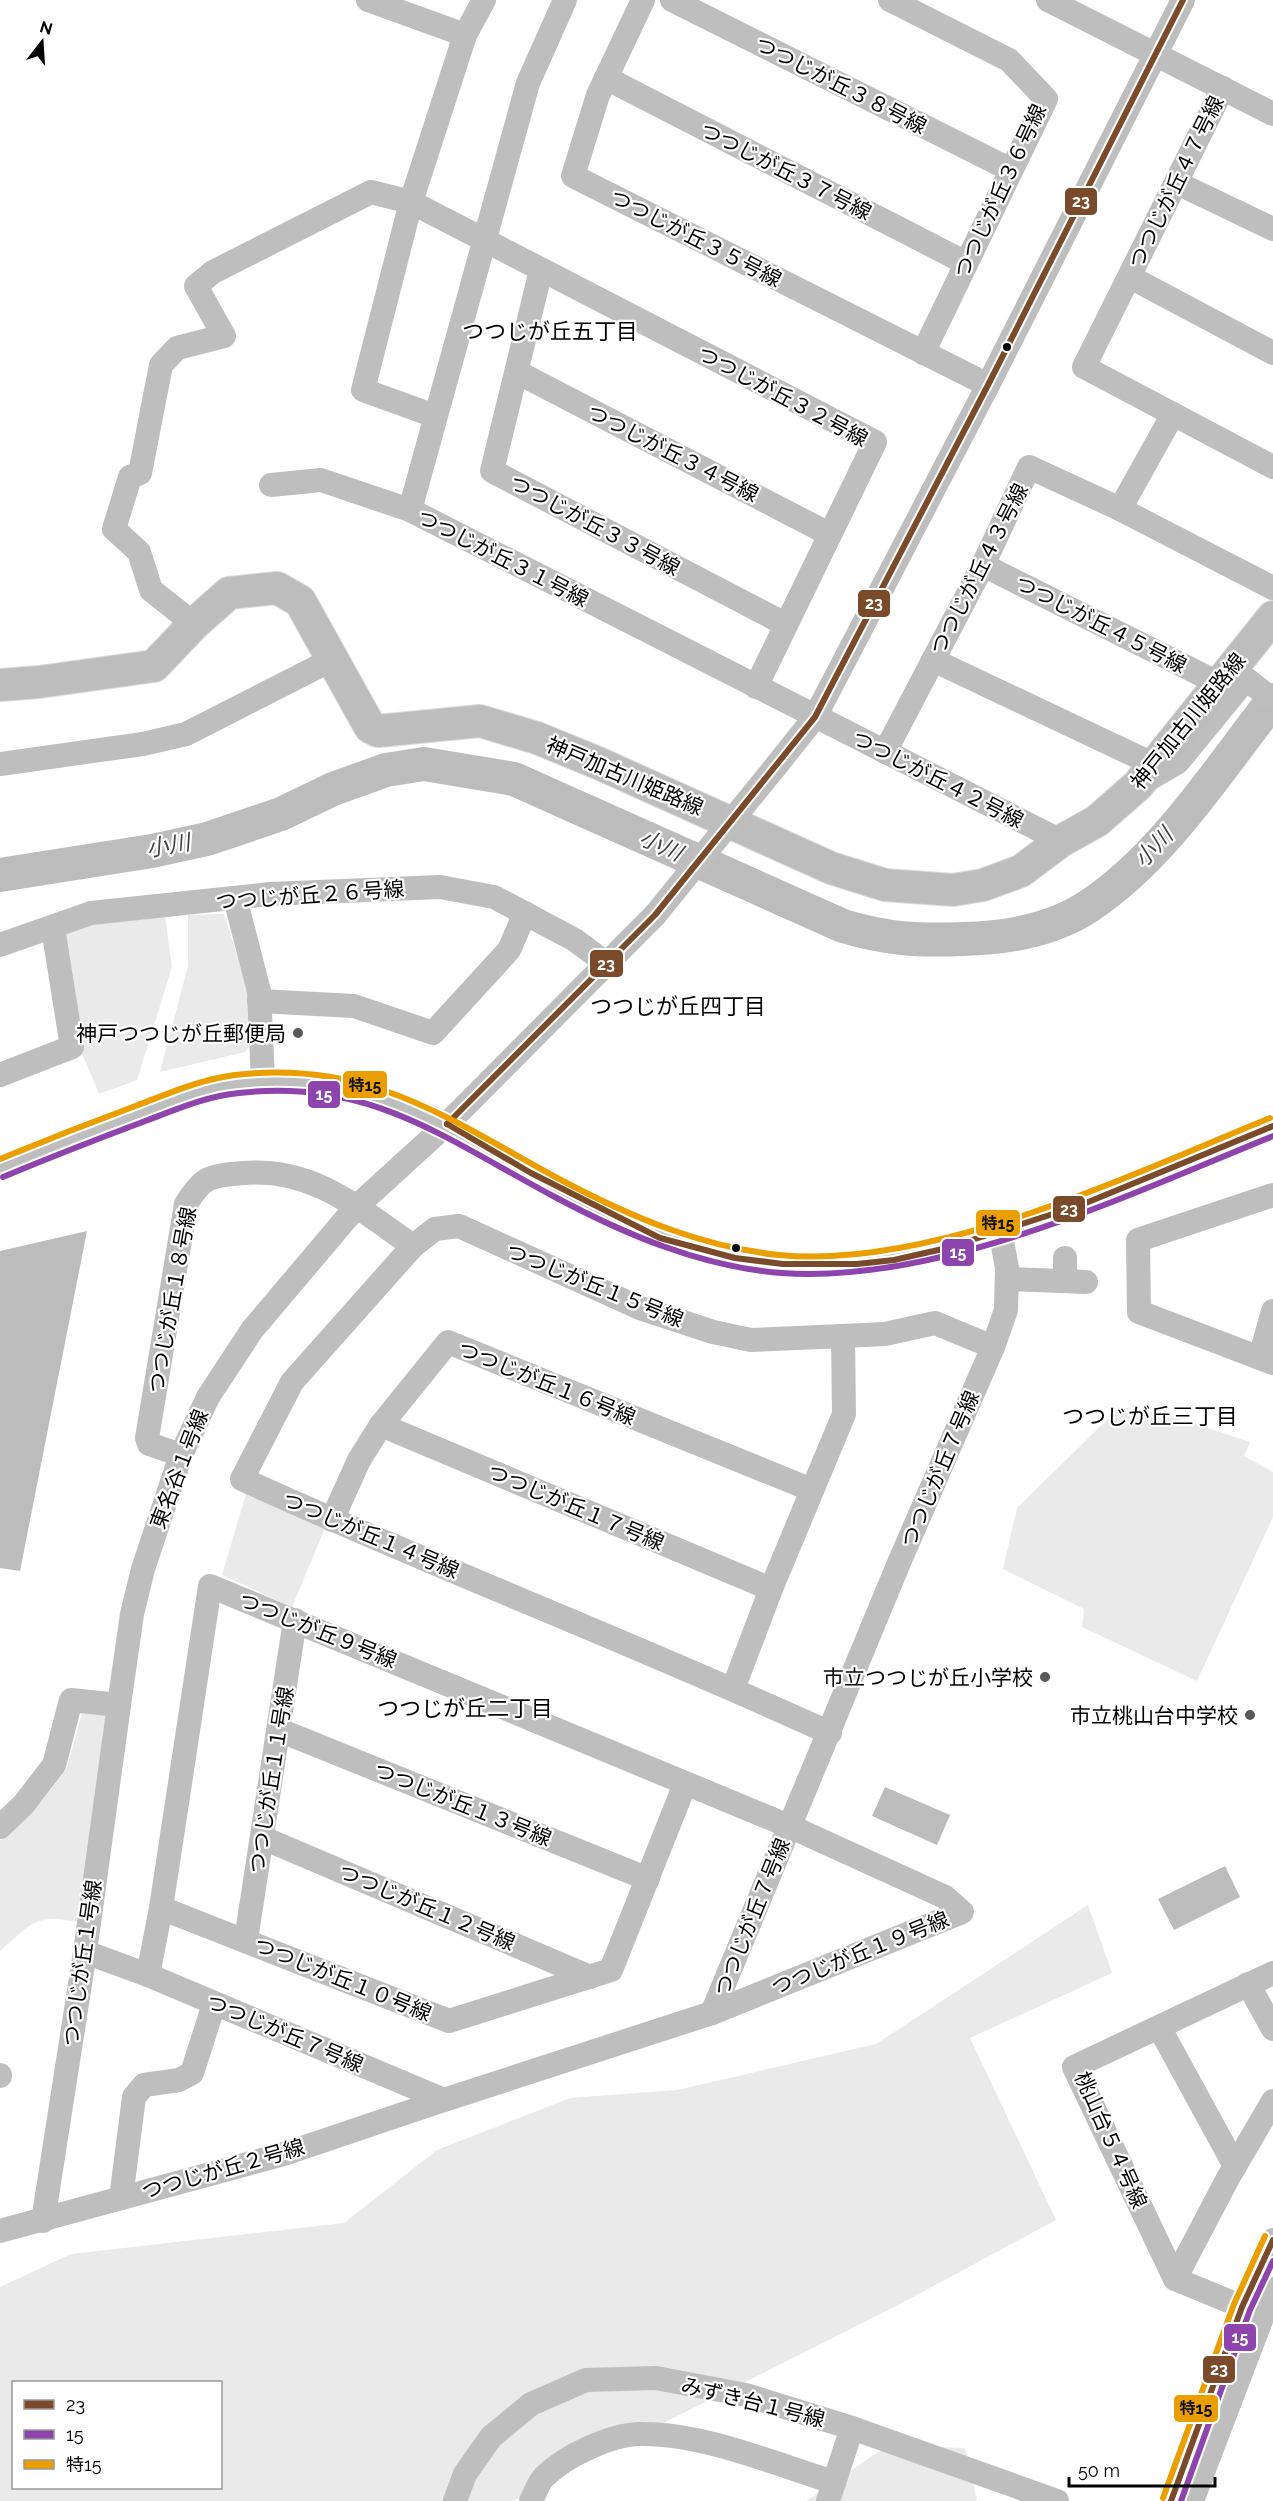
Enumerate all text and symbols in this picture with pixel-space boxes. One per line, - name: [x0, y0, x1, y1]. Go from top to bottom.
- north arrow: [12, 12, 72, 72]
- text: N: [38, 17, 55, 39]
- street label: つつじが丘３８号線: [751, 31, 931, 139]
- street label: つつじが丘４７号線: [1123, 92, 1229, 272]
- street label: つつじが丘３６号線: [949, 100, 1051, 282]
- street label: つつじが丘３７号線: [696, 117, 876, 225]
- street label: つつじが丘３５号線: [606, 184, 786, 292]
- line badge: 23: [1064, 187, 1098, 216]
- text: 23: [1072, 192, 1090, 211]
- district label: つつじが丘五丁目: [462, 318, 638, 344]
- street label: つつじが丘３２号線: [694, 341, 872, 451]
- unlabelled marker: [1001, 341, 1013, 353]
- street label: つつじが丘３４号線: [583, 399, 763, 507]
- street label: つつじが丘３３号線: [506, 470, 684, 580]
- street label: つつじが丘４３号線: [925, 479, 1033, 659]
- street label: つつじが丘３１号線: [413, 504, 593, 612]
- street label: つつじが丘４５号線: [1011, 570, 1191, 678]
- line badge: 23: [857, 589, 891, 618]
- text: 23: [865, 594, 883, 613]
- street label: 神戸加古川姫路線: [1125, 648, 1251, 794]
- street label: つつじが丘４２号線: [848, 725, 1028, 833]
- street label: 神戸加古川姫路線: [543, 732, 707, 820]
- water label: 小川: [1128, 821, 1179, 872]
- water label: 小川: [636, 824, 688, 867]
- water label: 小川: [144, 828, 194, 862]
- street label: つつじが丘２６号線: [215, 876, 405, 914]
- line badge: 23: [589, 949, 624, 978]
- text: 23: [597, 955, 615, 974]
- district label: つつじが丘四丁目: [590, 993, 766, 1019]
- place label: 神戸つつじが丘郵便局: [76, 1021, 286, 1046]
- marker: 神戸つつじが丘郵便局: [291, 1026, 305, 1040]
- line badge: 特15: [342, 1070, 388, 1099]
- text: 特15: [349, 1076, 382, 1095]
- line badge: 15: [307, 1080, 341, 1109]
- text: 15: [316, 1085, 333, 1104]
- line badge: 23: [1052, 1195, 1086, 1223]
- text: 23: [1060, 1200, 1078, 1219]
- street label: つつじが丘１８号線: [143, 1205, 201, 1395]
- line badge: 特15: [975, 1209, 1021, 1237]
- text: 特15: [982, 1214, 1015, 1233]
- street label: つつじが丘１５号線: [503, 1238, 687, 1332]
- line badge: 15: [941, 1238, 975, 1267]
- unlabelled marker: [730, 1242, 742, 1254]
- text: 15: [950, 1243, 967, 1262]
- street label: つつじが丘１６号線: [455, 1336, 639, 1430]
- street label: つつじが丘７号線: [896, 1387, 984, 1551]
- district label: つつじが丘三丁目: [1062, 1403, 1238, 1429]
- street label: 東名谷１号線: [145, 1406, 213, 1532]
- street label: つつじが丘１７号線: [484, 1459, 668, 1555]
- street label: つつじが丘１４号線: [279, 1487, 463, 1583]
- street label: つつじが丘９号線: [235, 1587, 401, 1673]
- place label: 市立つつじが丘小学校: [823, 1665, 1033, 1690]
- marker: 市立つつじが丘小学校: [1038, 1670, 1052, 1684]
- street label: つつじが丘１１号線: [244, 1685, 298, 1875]
- district label: つつじが丘二丁目: [377, 1695, 553, 1721]
- place label: 市立桃山台中学校: [1070, 1703, 1238, 1728]
- marker: 市立桃山台中学校: [1243, 1708, 1257, 1722]
- street label: つつじが丘１３号線: [371, 1757, 555, 1851]
- street label: つつじが丘７号線: [709, 1834, 795, 2000]
- street label: つつじが丘１２号線: [335, 1859, 519, 1955]
- street label: つつじが丘１号線: [58, 1878, 106, 2048]
- street label: つつじが丘１９号線: [768, 1906, 952, 2000]
- street label: つつじが丘１０号線: [251, 1932, 435, 2026]
- street label: つつじが丘７号線: [203, 1989, 367, 2077]
- street label: 桃山台５４号線: [1070, 2068, 1152, 2212]
- street label: つつじが丘２号線: [139, 2134, 307, 2204]
- line badge: 15: [1223, 2323, 1257, 2352]
- text: 15: [1232, 2328, 1249, 2347]
- line badge: 23: [1202, 2355, 1236, 2384]
- text: 23: [1210, 2360, 1228, 2379]
- street label: みずき台１号線: [679, 2372, 827, 2432]
- legend: [12, 2381, 222, 2489]
- text: 23: [66, 2394, 85, 2415]
- line badge: 特15: [1173, 2394, 1219, 2423]
- text: 特15: [1180, 2399, 1213, 2418]
- text: 15: [66, 2424, 84, 2445]
- scale bar: [1069, 2450, 1214, 2488]
- text: 特15: [66, 2454, 102, 2475]
- text: 50 m: [1078, 2460, 1120, 2481]

